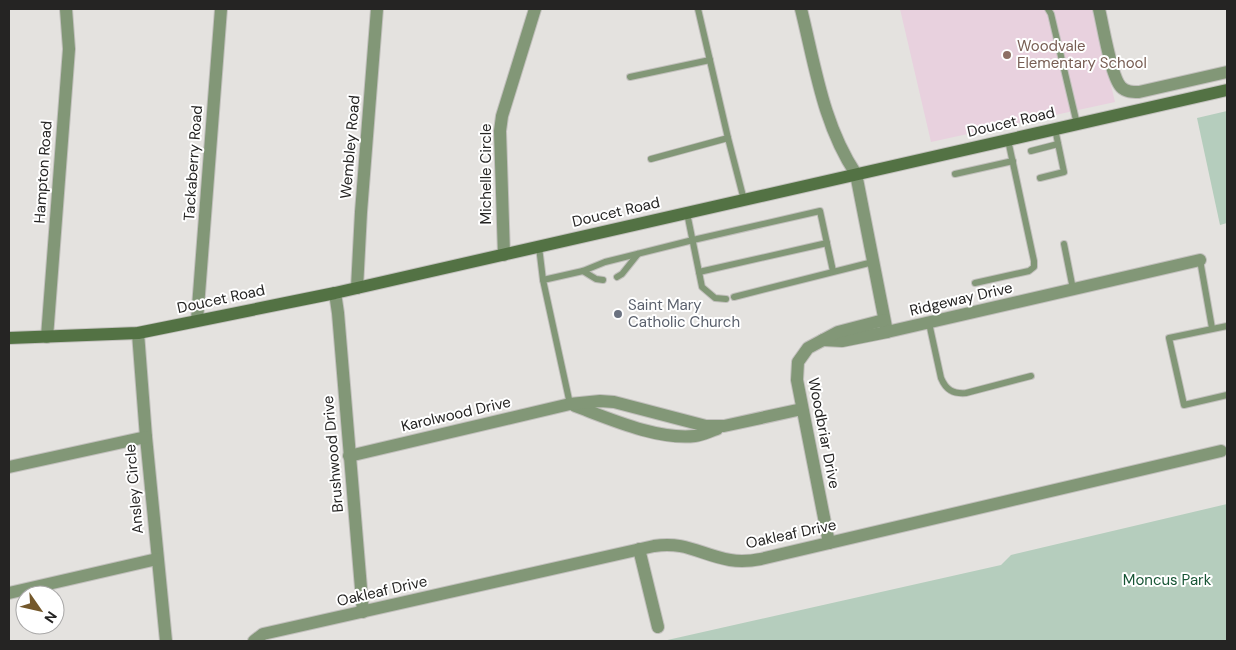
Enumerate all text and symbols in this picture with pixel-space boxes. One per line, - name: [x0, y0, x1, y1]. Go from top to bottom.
- place label: Woodvale Elementary School: [1017, 36, 1147, 73]
- marker: Woodvale Elementary School: [1001, 49, 1013, 61]
- street label: Wembley Road: [336, 94, 364, 200]
- street label: Doucet Road: [965, 102, 1057, 142]
- street label: Tackaberry Road: [179, 104, 207, 222]
- street label: Hampton Road: [29, 120, 57, 224]
- street label: Michelle Circle: [476, 123, 496, 225]
- street label: Doucet Road: [570, 192, 662, 232]
- street label: Ridgeway Drive: [908, 277, 1014, 321]
- street label: Doucet Road: [175, 280, 267, 318]
- place label: Saint Mary Catholic Church: [628, 295, 740, 332]
- marker: Saint Mary Catholic Church: [612, 308, 624, 320]
- street label: Woodbriar Drive: [803, 376, 845, 490]
- street label: Karolwood Drive: [399, 392, 513, 436]
- street label: Brushwood Drive: [318, 395, 348, 513]
- street label: Ansley Circle: [120, 443, 148, 535]
- street label: Oakleaf Drive: [744, 515, 838, 553]
- park label: Moncus Park: [1123, 570, 1212, 590]
- street label: Oakleaf Drive: [335, 571, 429, 611]
- north arrow: [15, 585, 65, 635]
- text: N: [40, 608, 61, 627]

